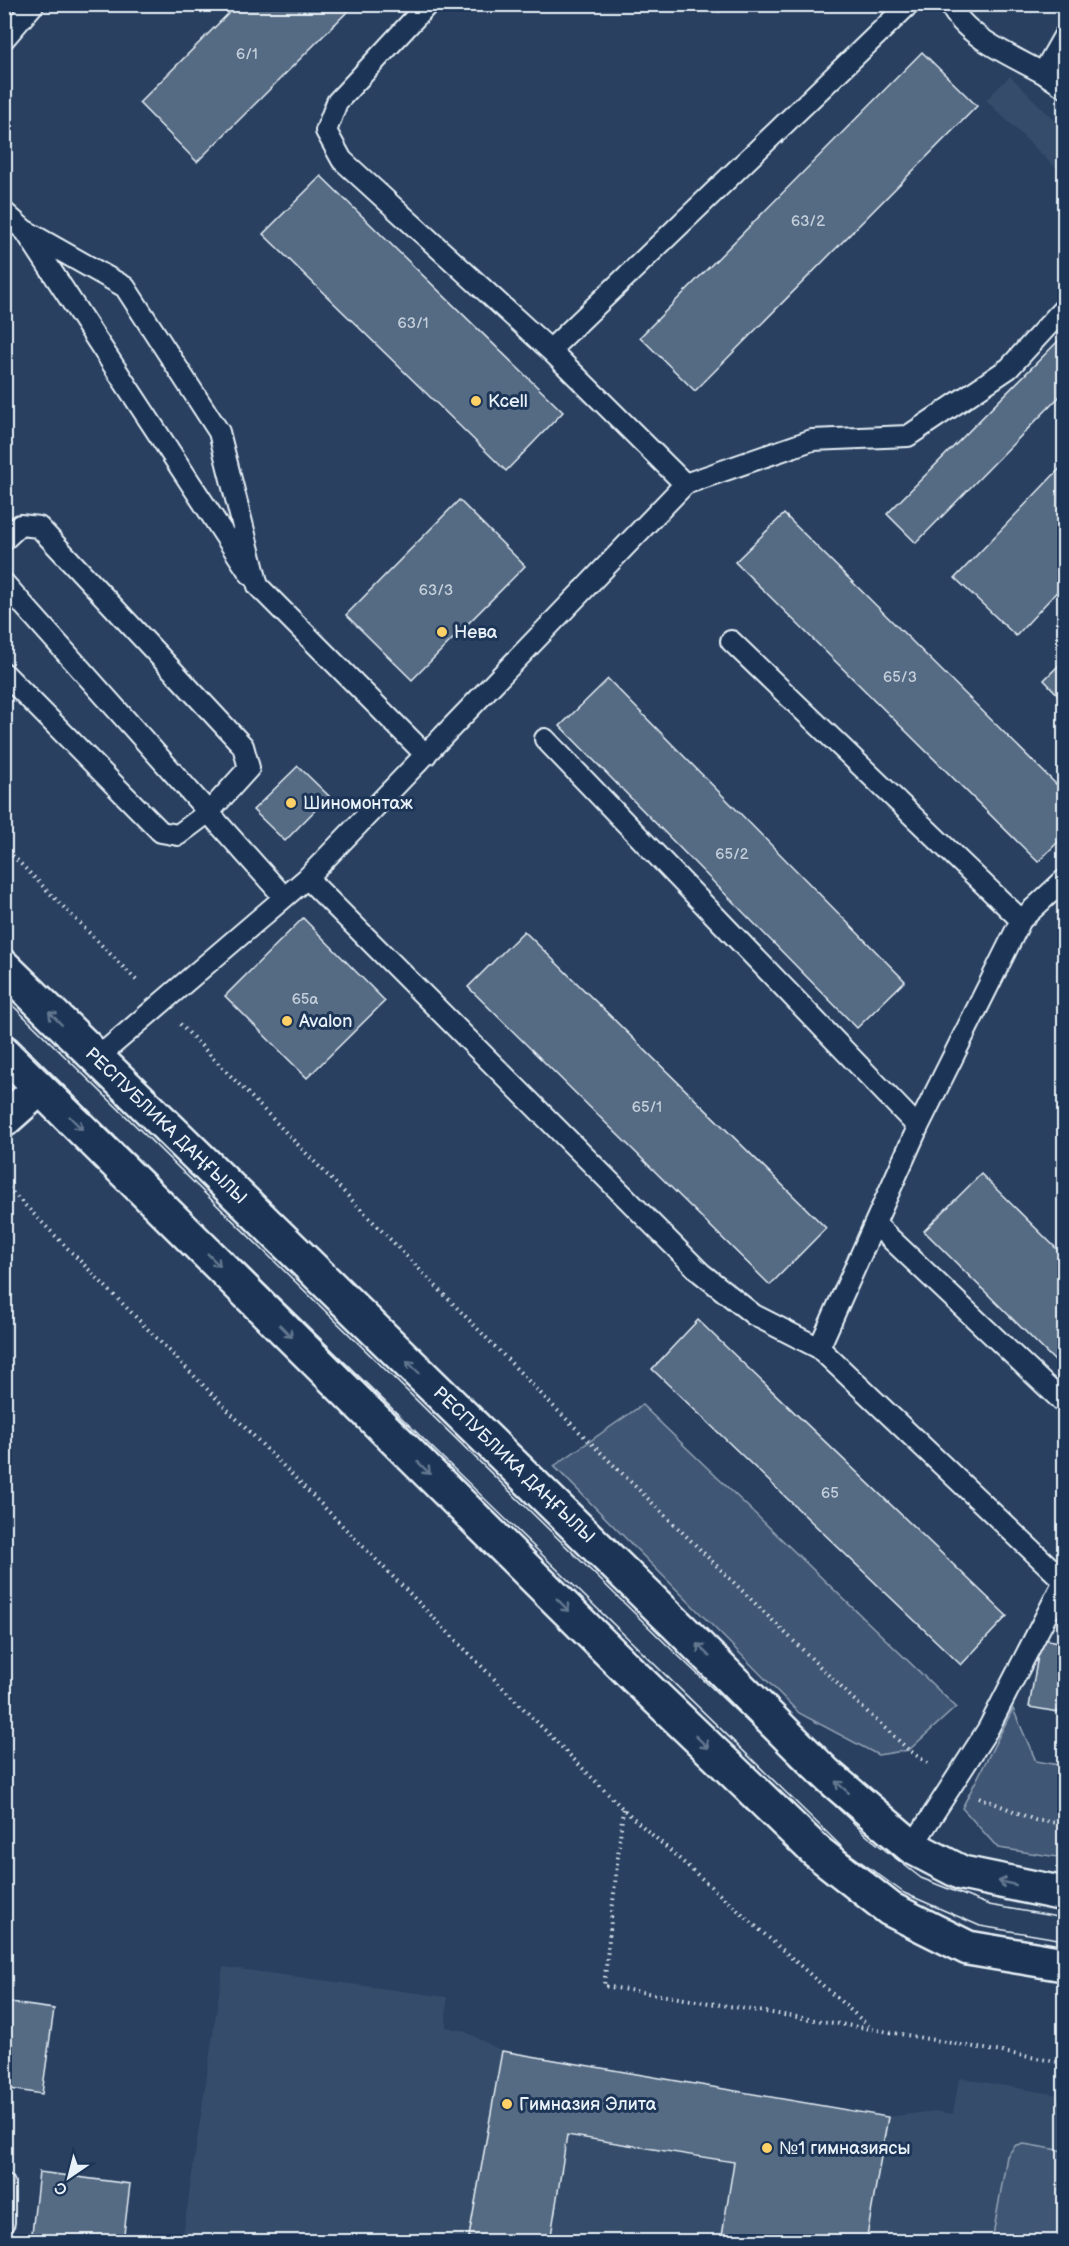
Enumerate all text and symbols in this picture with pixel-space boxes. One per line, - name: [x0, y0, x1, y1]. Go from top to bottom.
- house number: 6/1: [236, 45, 258, 64]
- house number: 63/2: [791, 212, 825, 231]
- house number: 63/1: [398, 314, 428, 333]
- place label: Kcell: [488, 391, 528, 412]
- marker: Kcell: [469, 394, 483, 408]
- house number: 63/3: [419, 581, 453, 600]
- place label: Нева: [454, 622, 498, 643]
- marker: Нева: [435, 625, 449, 639]
- house number: 65/3: [883, 668, 917, 687]
- place label: Шиномонтаж: [303, 793, 413, 814]
- marker: Шиномонтаж: [284, 796, 298, 810]
- house number: 65/2: [715, 845, 749, 864]
- house number: 65а: [292, 990, 318, 1009]
- one-way arrow: [48, 1010, 62, 1025]
- place label: Avalon: [299, 1011, 352, 1032]
- marker: Avalon: [280, 1014, 294, 1028]
- street label: РЕСПУБЛИКА ДАҢҒЫЛЫ: [81, 1043, 251, 1209]
- house number: 65/1: [632, 1098, 662, 1117]
- one-way arrow: [68, 1116, 83, 1131]
- one-way arrow: [207, 1253, 222, 1268]
- one-way arrow: [278, 1324, 293, 1338]
- one-way arrow: [405, 1360, 420, 1375]
- street label: РЕСПУБЛИКА ДАҢҒЫЛЫ: [429, 1382, 599, 1548]
- one-way arrow: [417, 1461, 432, 1475]
- house number: 65: [821, 1484, 839, 1503]
- one-way arrow: [556, 1598, 571, 1612]
- one-way arrow: [695, 1643, 710, 1658]
- one-way arrow: [694, 1735, 709, 1749]
- one-way arrow: [835, 1780, 850, 1794]
- one-way arrow: [998, 1877, 1017, 1889]
- place label: Гимназия Элита: [519, 2094, 657, 2115]
- marker: Гимназия Элита: [500, 2097, 514, 2111]
- place label: №1 гимназиясы: [779, 2138, 910, 2159]
- marker: №1 гимназиясы: [760, 2141, 774, 2155]
- north arrow: [39, 2147, 99, 2207]
- text: С: [51, 2177, 71, 2199]

